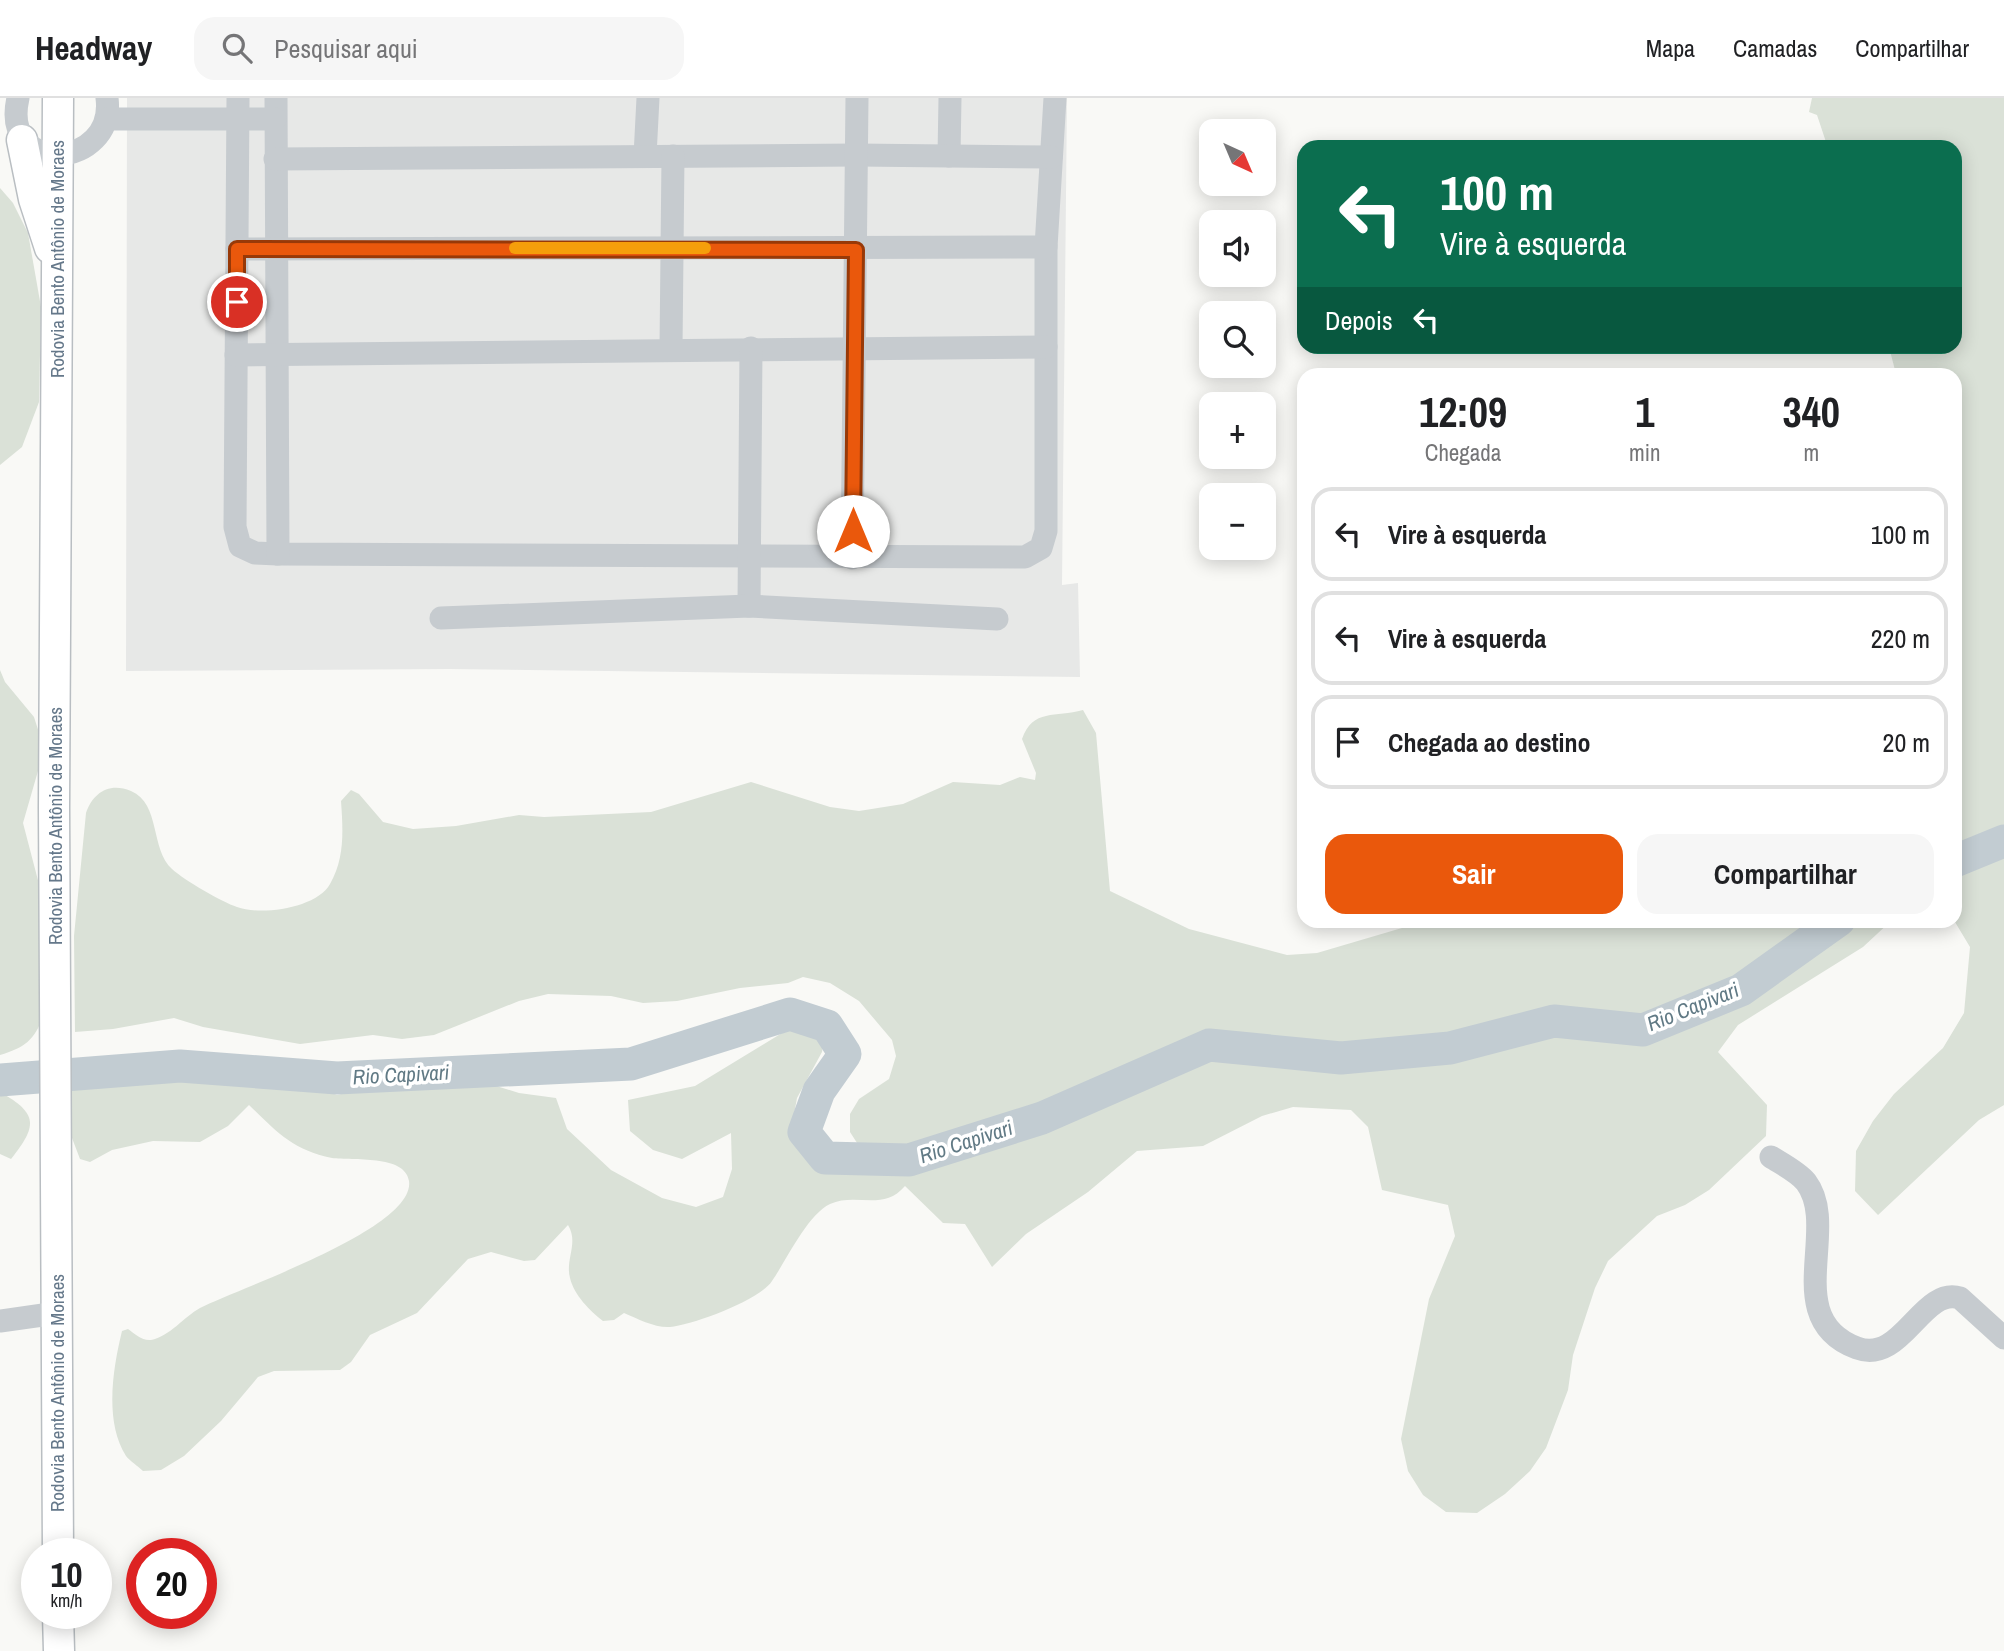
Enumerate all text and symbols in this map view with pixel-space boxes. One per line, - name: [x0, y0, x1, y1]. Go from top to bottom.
- search box: [194, 17, 684, 80]
- text: Headway: [35, 26, 152, 70]
- icon: search: [218, 29, 256, 67]
- text: Pesquisar aqui: [274, 31, 418, 66]
- text: Mapa: [1646, 32, 1695, 64]
- text: Camadas: [1733, 32, 1817, 64]
- text: Compartilhar: [1855, 32, 1969, 64]
- north arrow: [1199, 119, 1276, 196]
- map controls: [1199, 119, 1276, 560]
- street label: Rodovia Bento Antônio de Moraes: [44, 140, 70, 378]
- text: 100 m: [1440, 159, 1554, 225]
- icon: left: [1325, 168, 1416, 259]
- button: sound: [1199, 210, 1276, 287]
- text: Vire à esquerda: [1440, 222, 1626, 265]
- pin: [207, 272, 267, 332]
- icon: arrive: [218, 283, 256, 321]
- button: search: [1199, 301, 1276, 378]
- icon: left: [1407, 301, 1445, 339]
- text: Depois: [1325, 303, 1393, 338]
- text: 12:09: [1419, 384, 1507, 440]
- text: 1: [1635, 384, 1654, 440]
- text: 340: [1783, 384, 1840, 440]
- button: +: [1199, 392, 1276, 469]
- text: Chegada: [1425, 437, 1501, 468]
- text: min: [1629, 437, 1661, 468]
- text: m: [1803, 437, 1819, 468]
- button: −: [1199, 483, 1276, 560]
- position arrow: [816, 494, 890, 568]
- icon: left: [1329, 515, 1367, 553]
- text: Vire à esquerda: [1388, 517, 1546, 552]
- text: 100 m: [1871, 517, 1930, 552]
- icon: left: [1329, 619, 1367, 657]
- text: Vire à esquerda: [1388, 621, 1546, 656]
- text: 220 m: [1871, 621, 1930, 656]
- street label: Rodovia Bento Antônio de Moraes: [42, 707, 68, 945]
- icon: arrive: [1329, 723, 1367, 761]
- text: Chegada ao destino: [1388, 725, 1591, 760]
- text: 20 m: [1883, 725, 1930, 760]
- button: Sair: [1325, 834, 1623, 914]
- button: Compartilhar: [1637, 834, 1934, 914]
- water label: Rio Capivari: [1643, 975, 1743, 1038]
- water label: Rio Capivari: [352, 1057, 450, 1092]
- water label: Rio Capivari: [915, 1113, 1016, 1170]
- street label: Rodovia Bento Antônio de Moraes: [44, 1274, 70, 1512]
- speed limit sign: 20: [126, 1538, 217, 1629]
- text: 10: [51, 1551, 82, 1598]
- text: km/h: [51, 1588, 83, 1613]

